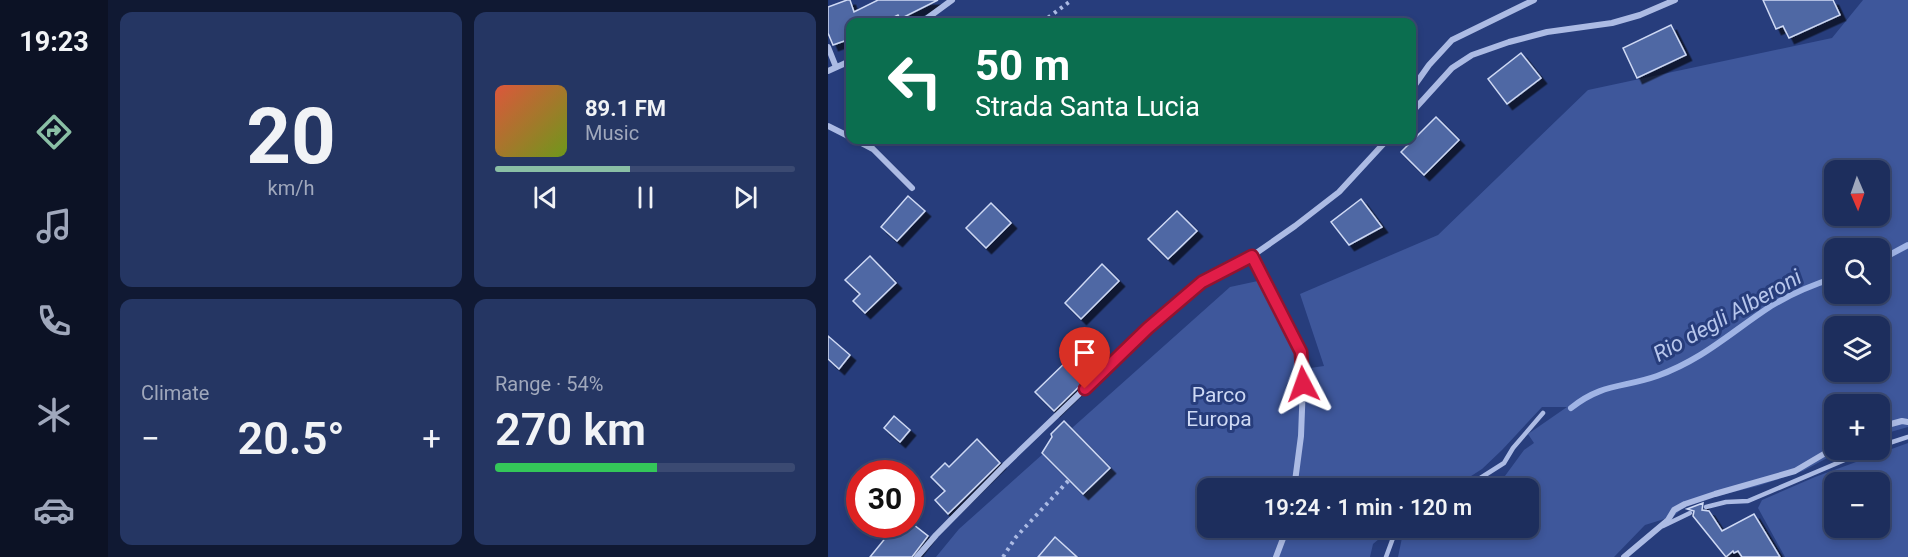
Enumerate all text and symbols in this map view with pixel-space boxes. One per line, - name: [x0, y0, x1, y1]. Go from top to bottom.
- text: 19:23: [19, 26, 89, 58]
- text: 50 m: [975, 41, 1070, 90]
- icon: left: [876, 42, 954, 120]
- text: 20: [246, 91, 336, 182]
- text: Strada Santa Lucia: [975, 91, 1200, 123]
- text: 89.1 FM: [585, 96, 666, 121]
- icon: directions: [33, 111, 75, 153]
- text: Music: [585, 121, 639, 145]
- north arrow: [1824, 160, 1890, 226]
- map controls: [1824, 160, 1890, 538]
- text: km/h: [268, 176, 314, 200]
- icon: previous: [529, 181, 562, 214]
- icon: pause: [629, 181, 662, 214]
- icon: next: [729, 181, 762, 214]
- icon: music: [33, 205, 75, 247]
- button: search: [1824, 238, 1890, 304]
- water label: Rio degli Alberoni: [1649, 264, 1806, 367]
- icon: phone: [33, 300, 75, 342]
- button: layers: [1824, 316, 1890, 382]
- pin: [1059, 327, 1110, 389]
- icon: arrive: [1068, 336, 1101, 369]
- position arrow: [1271, 352, 1335, 416]
- text: Range · 54%: [495, 372, 603, 396]
- text: Climate: [141, 381, 209, 405]
- park label: Parco Europa: [1186, 383, 1252, 431]
- icon: climate: [33, 394, 75, 436]
- button: +: [1824, 394, 1890, 460]
- text: 270 km: [495, 403, 646, 456]
- text: 20.5°: [237, 412, 345, 465]
- text: −: [141, 419, 160, 458]
- text: +: [422, 419, 441, 458]
- speed limit sign: 30: [846, 460, 924, 538]
- button: −: [1824, 472, 1890, 538]
- icon: car: [33, 489, 75, 531]
- text: 19:24 · 1 min · 120 m: [1264, 495, 1472, 520]

